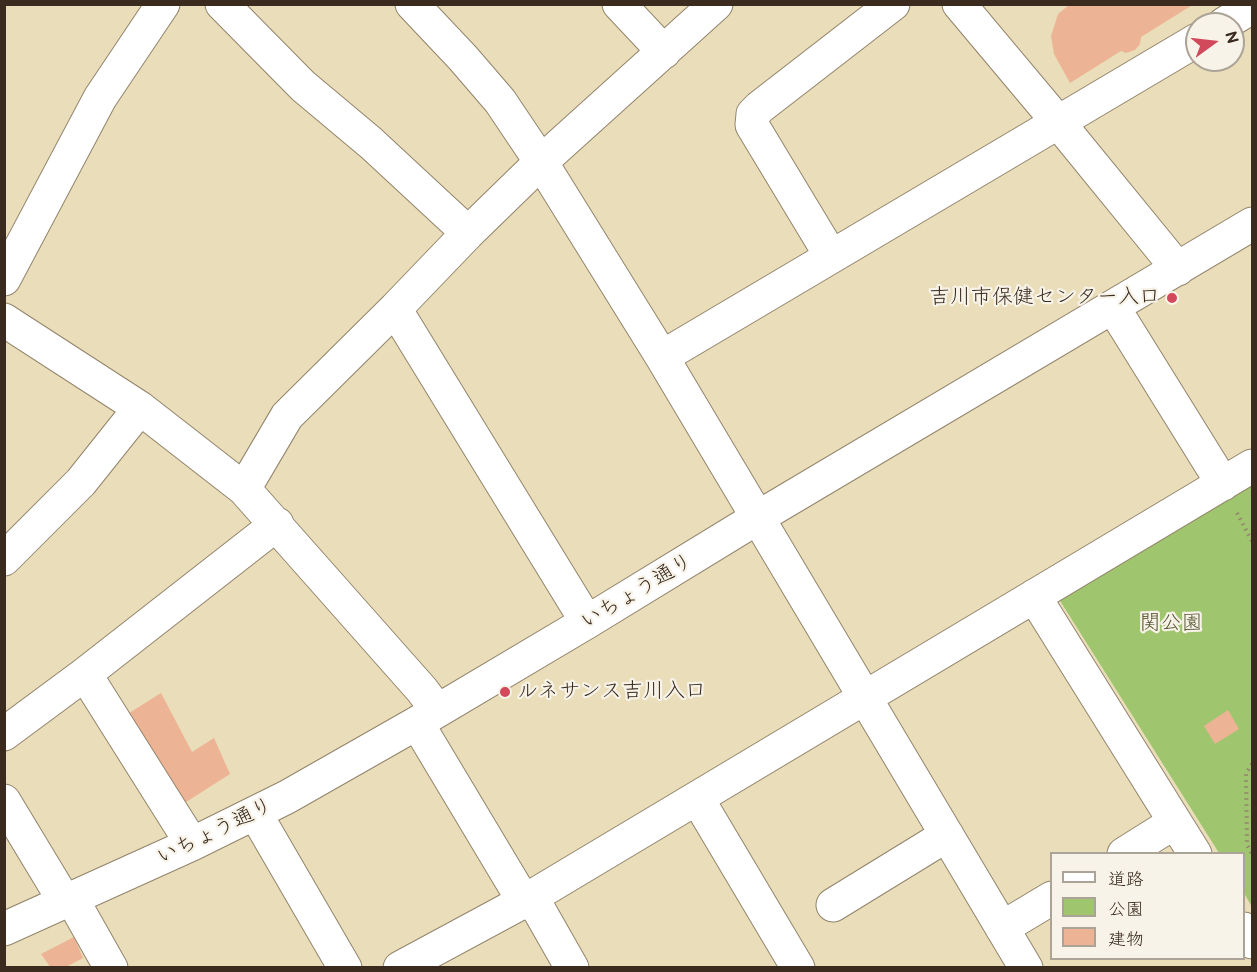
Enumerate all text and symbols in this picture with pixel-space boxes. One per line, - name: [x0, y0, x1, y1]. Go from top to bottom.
- north arrow: [1185, 12, 1245, 72]
- text: N: [1220, 29, 1242, 46]
- place label: 吉川市保健センター入口: [929, 285, 1160, 311]
- marker: 吉川市保健センター入口: [1165, 291, 1179, 305]
- street label: いちょう通り: [577, 549, 697, 635]
- park label: 関公園: [1140, 611, 1202, 637]
- place label: ルネサンス吉川入口: [517, 679, 706, 705]
- marker: ルネサンス吉川入口: [498, 685, 512, 699]
- street label: いちょう通り: [153, 793, 277, 871]
- legend: [1050, 852, 1245, 960]
- text: 道路: [1108, 869, 1144, 890]
- text: 公園: [1108, 899, 1144, 920]
- text: 建物: [1108, 929, 1144, 950]

